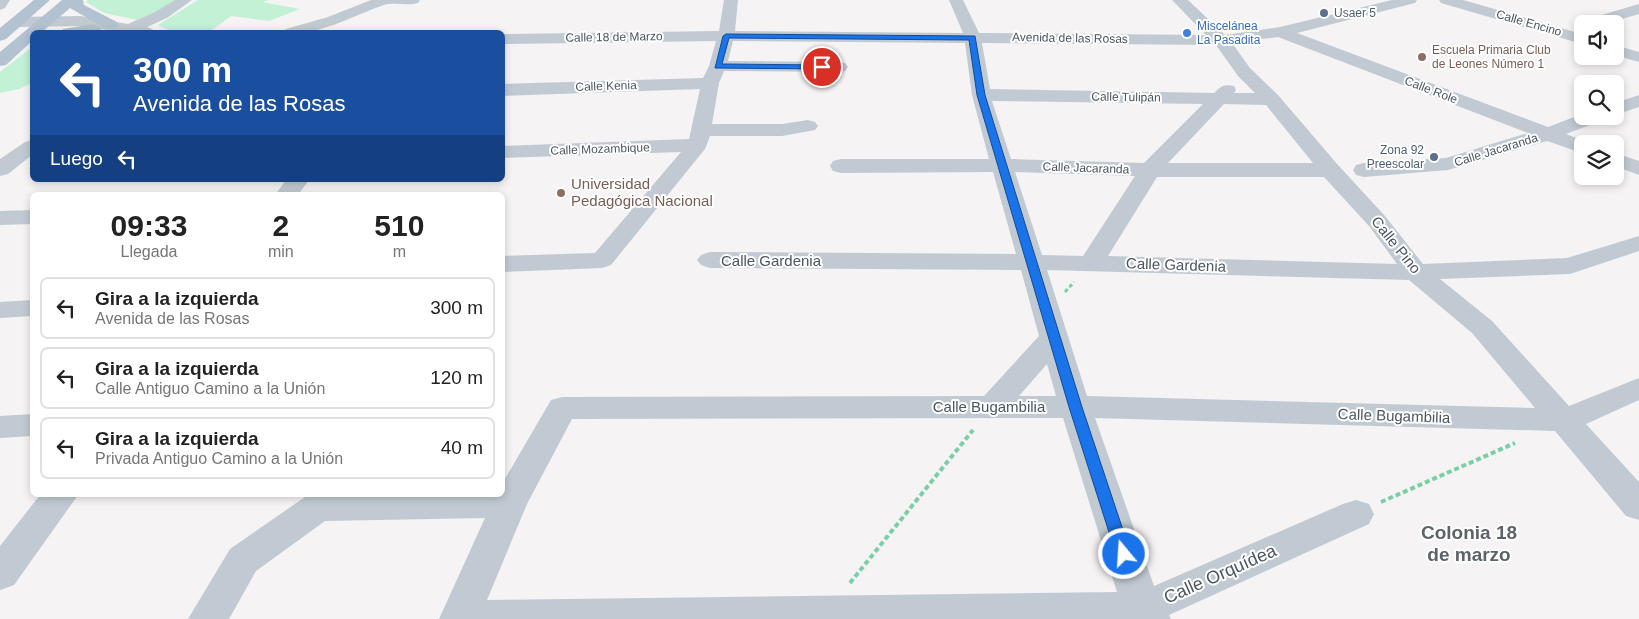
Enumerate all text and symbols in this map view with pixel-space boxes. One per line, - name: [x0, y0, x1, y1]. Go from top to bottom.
- place label: Usaer 5: [1334, 6, 1376, 20]
- marker: Usaer 5: [1318, 7, 1330, 19]
- street label: Calle Encino: [1495, 7, 1564, 39]
- map controls: [1574, 15, 1624, 185]
- button: sound: [1574, 15, 1624, 65]
- place label: Miscelánea La Pasadita: [1197, 19, 1261, 47]
- marker: Miscelánea La Pasadita: [1181, 27, 1193, 39]
- street label: Calle 18 de Marzo: [565, 29, 663, 45]
- street label: Avenida de las Rosas: [1012, 30, 1128, 46]
- place label: Escuela Primaria Club de Leones Número 1: [1432, 43, 1551, 71]
- pin: [801, 46, 843, 88]
- icon: left: [50, 50, 115, 115]
- text: 300 m: [133, 50, 232, 89]
- marker: Escuela Primaria Club de Leones Número 1: [1416, 51, 1428, 63]
- icon: arrive: [808, 53, 836, 81]
- street label: Calle Role: [1403, 74, 1460, 107]
- button: search: [1574, 75, 1624, 125]
- street label: Calle Kenia: [575, 78, 637, 94]
- street label: Calle Tulipán: [1091, 89, 1161, 105]
- text: Avenida de las Rosas: [133, 91, 345, 116]
- street label: Calle Jacaranda: [1452, 131, 1540, 169]
- button: layers: [1574, 135, 1624, 185]
- street label: Calle Mozambique: [550, 140, 650, 158]
- place label: Zona 92 Preescolar: [1367, 143, 1424, 171]
- icon: left: [113, 145, 141, 173]
- text: Luego: [50, 148, 103, 169]
- marker: Zona 92 Preescolar: [1428, 151, 1440, 163]
- street label: Calle Jacaranda: [1042, 159, 1130, 177]
- place label: Universidad Pedagógica Nacional: [571, 175, 713, 209]
- marker: Universidad Pedagógica Nacional: [555, 187, 567, 199]
- text: 09:33: [111, 209, 187, 242]
- text: 2: [272, 209, 289, 242]
- text: 510: [374, 209, 424, 242]
- street label: Calle Pino: [1368, 213, 1425, 277]
- text: Llegada: [120, 243, 177, 260]
- text: min: [268, 243, 294, 260]
- text: m: [393, 243, 406, 260]
- street label: Calle Gardenia: [721, 252, 822, 269]
- street label: Calle Gardenia: [1126, 254, 1227, 275]
- text: Gira a la izquierda: [95, 288, 259, 309]
- icon: left: [52, 294, 80, 322]
- text: 300 m: [430, 297, 483, 318]
- text: Avenida de las Rosas: [95, 310, 249, 327]
- text: Gira a la izquierda: [95, 358, 259, 379]
- icon: left: [52, 364, 80, 392]
- text: 120 m: [430, 367, 483, 388]
- text: Calle Antiguo Camino a la Unión: [95, 380, 325, 397]
- street label: Calle Bugambilia: [933, 398, 1046, 415]
- street label: Calle Bugambilia: [1337, 405, 1451, 426]
- text: Gira a la izquierda: [95, 428, 259, 449]
- icon: left: [52, 434, 80, 462]
- text: 40 m: [441, 437, 483, 458]
- text: Privada Antiguo Camino a la Unión: [95, 450, 343, 467]
- district label: Colonia 18 de marzo: [1421, 522, 1517, 565]
- position arrow: [1097, 527, 1149, 579]
- street label: Calle Orquídea: [1161, 540, 1280, 608]

